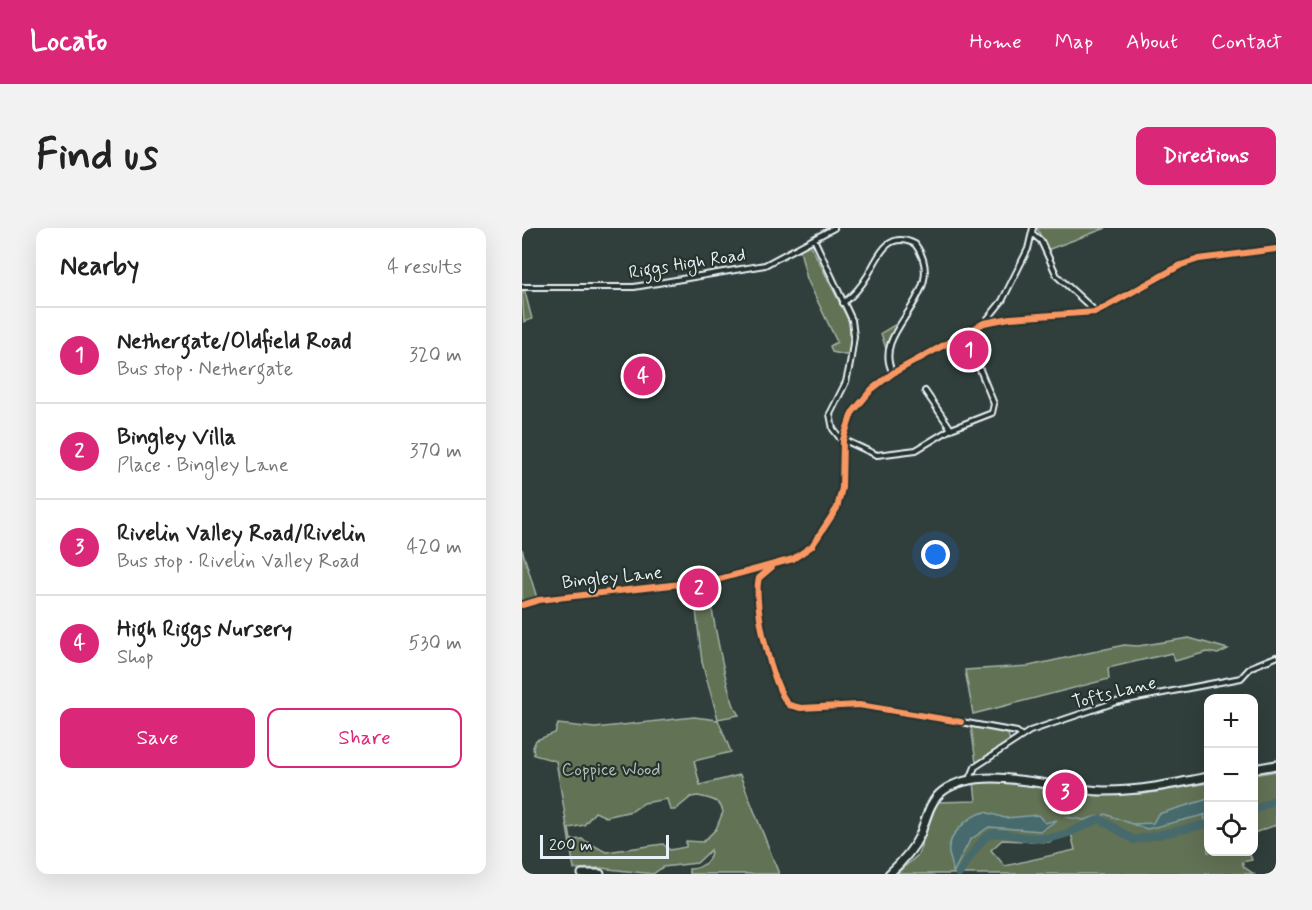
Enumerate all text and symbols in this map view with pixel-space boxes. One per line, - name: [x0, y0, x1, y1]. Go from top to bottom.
- text: Locato: [30, 24, 107, 61]
- text: Home: [970, 28, 1022, 56]
- text: Map: [1055, 28, 1093, 56]
- text: About: [1126, 28, 1178, 56]
- text: Contact: [1211, 28, 1282, 56]
- button: Directions: [1136, 127, 1276, 185]
- text: Find us: [36, 129, 158, 184]
- street label: Riggs High Road: [627, 243, 748, 287]
- text: Nearby: [60, 250, 139, 284]
- text: 4 results: [387, 254, 462, 281]
- text: Nethergate/Oldfield Road: [117, 328, 351, 356]
- pin: 1: [950, 328, 988, 372]
- text: 1: [75, 342, 84, 369]
- text: 320 m: [409, 342, 462, 369]
- pin: 4: [624, 354, 662, 398]
- text: Bus stop · Nethergate: [117, 356, 293, 383]
- text: Bingley Villa: [117, 424, 236, 452]
- text: 2: [75, 438, 84, 465]
- text: 370 m: [410, 438, 462, 465]
- text: Place · Bingley Lane: [117, 452, 288, 479]
- text: Rivelin Valley Road/Rivelin: [117, 520, 366, 548]
- text: 3: [75, 534, 84, 561]
- text: 420 m: [406, 534, 462, 561]
- your location: [921, 540, 950, 569]
- text: Bus stop · Rivelin Valley Road: [117, 548, 359, 575]
- street label: Bingley Lane: [561, 561, 664, 596]
- pin: 2: [680, 566, 718, 610]
- text: High Riggs Nursery: [117, 616, 292, 644]
- text: 4: [74, 630, 85, 657]
- text: 530 m: [408, 630, 462, 657]
- text: Shop: [117, 644, 154, 671]
- street label: Tofts Lane: [1070, 671, 1159, 715]
- map controls: [1204, 694, 1258, 856]
- button: +: [1204, 694, 1258, 748]
- button: Save: [60, 708, 255, 768]
- button: Share: [267, 708, 462, 768]
- button: −: [1204, 748, 1258, 802]
- park label: Coppice Wood: [561, 758, 661, 782]
- pin: 3: [1046, 770, 1084, 814]
- button: locate: [1204, 802, 1258, 856]
- scale bar: [540, 832, 669, 860]
- text: 200 m: [549, 835, 593, 856]

